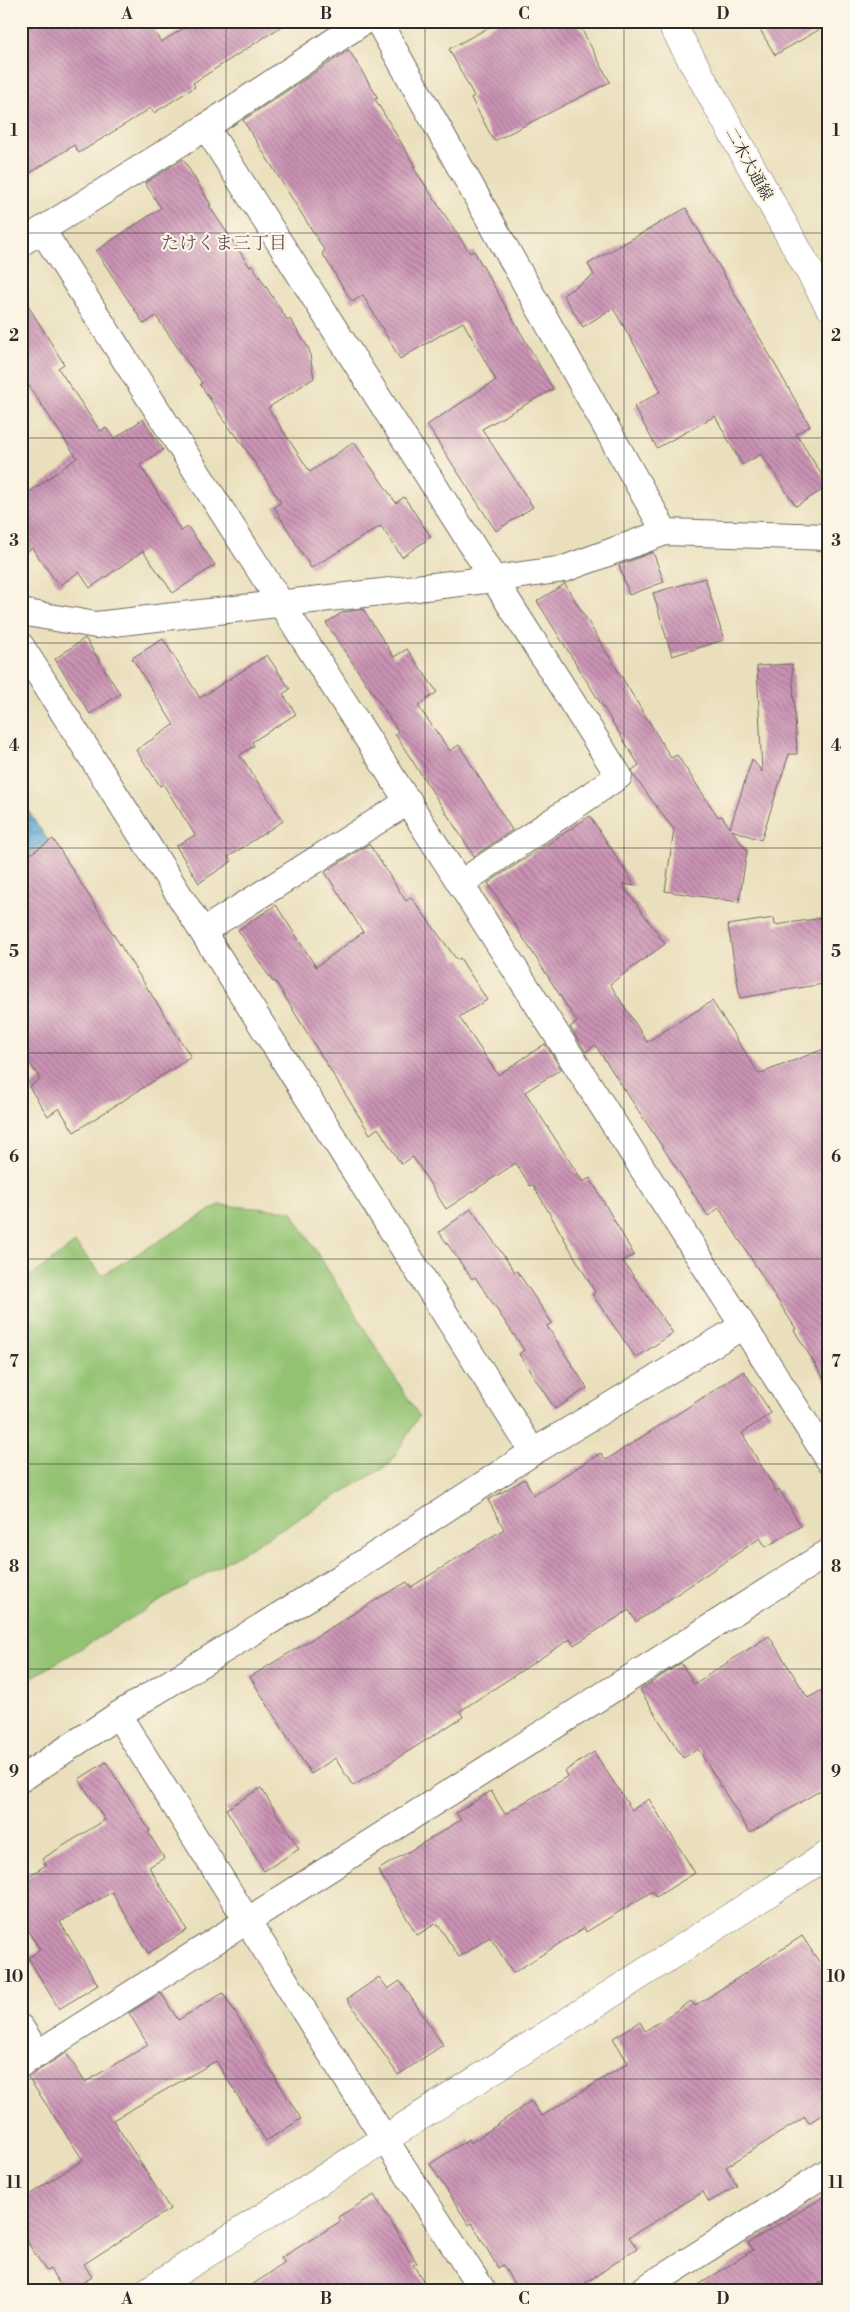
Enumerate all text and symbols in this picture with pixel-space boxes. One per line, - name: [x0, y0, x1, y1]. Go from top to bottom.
- text: A: [120, 4, 133, 24]
- text: B: [320, 4, 332, 24]
- text: C: [518, 4, 530, 24]
- text: D: [717, 4, 730, 24]
- text: 1: [10, 121, 18, 141]
- text: 1: [832, 121, 840, 141]
- street label: 二木大通線: [721, 124, 777, 204]
- district label: たけくま三丁目: [161, 232, 287, 255]
- text: 2: [9, 326, 19, 346]
- text: 2: [831, 326, 841, 346]
- text: 3: [9, 531, 19, 551]
- text: 3: [831, 531, 841, 551]
- text: 4: [9, 736, 20, 756]
- text: 4: [831, 736, 842, 756]
- text: 5: [9, 942, 19, 962]
- text: 5: [831, 942, 841, 962]
- text: 6: [9, 1147, 19, 1167]
- text: 6: [831, 1147, 841, 1167]
- text: 7: [9, 1352, 19, 1372]
- text: 7: [831, 1352, 841, 1372]
- text: 8: [9, 1557, 19, 1577]
- text: 8: [831, 1557, 841, 1577]
- text: 9: [9, 1762, 19, 1782]
- text: 9: [831, 1762, 841, 1782]
- text: 10: [5, 1967, 23, 1987]
- text: 10: [827, 1967, 845, 1987]
- text: 11: [6, 2173, 22, 2193]
- text: 11: [828, 2173, 844, 2193]
- text: A: [120, 2289, 133, 2309]
- text: B: [320, 2289, 332, 2309]
- text: C: [518, 2289, 530, 2309]
- text: D: [717, 2289, 730, 2309]

